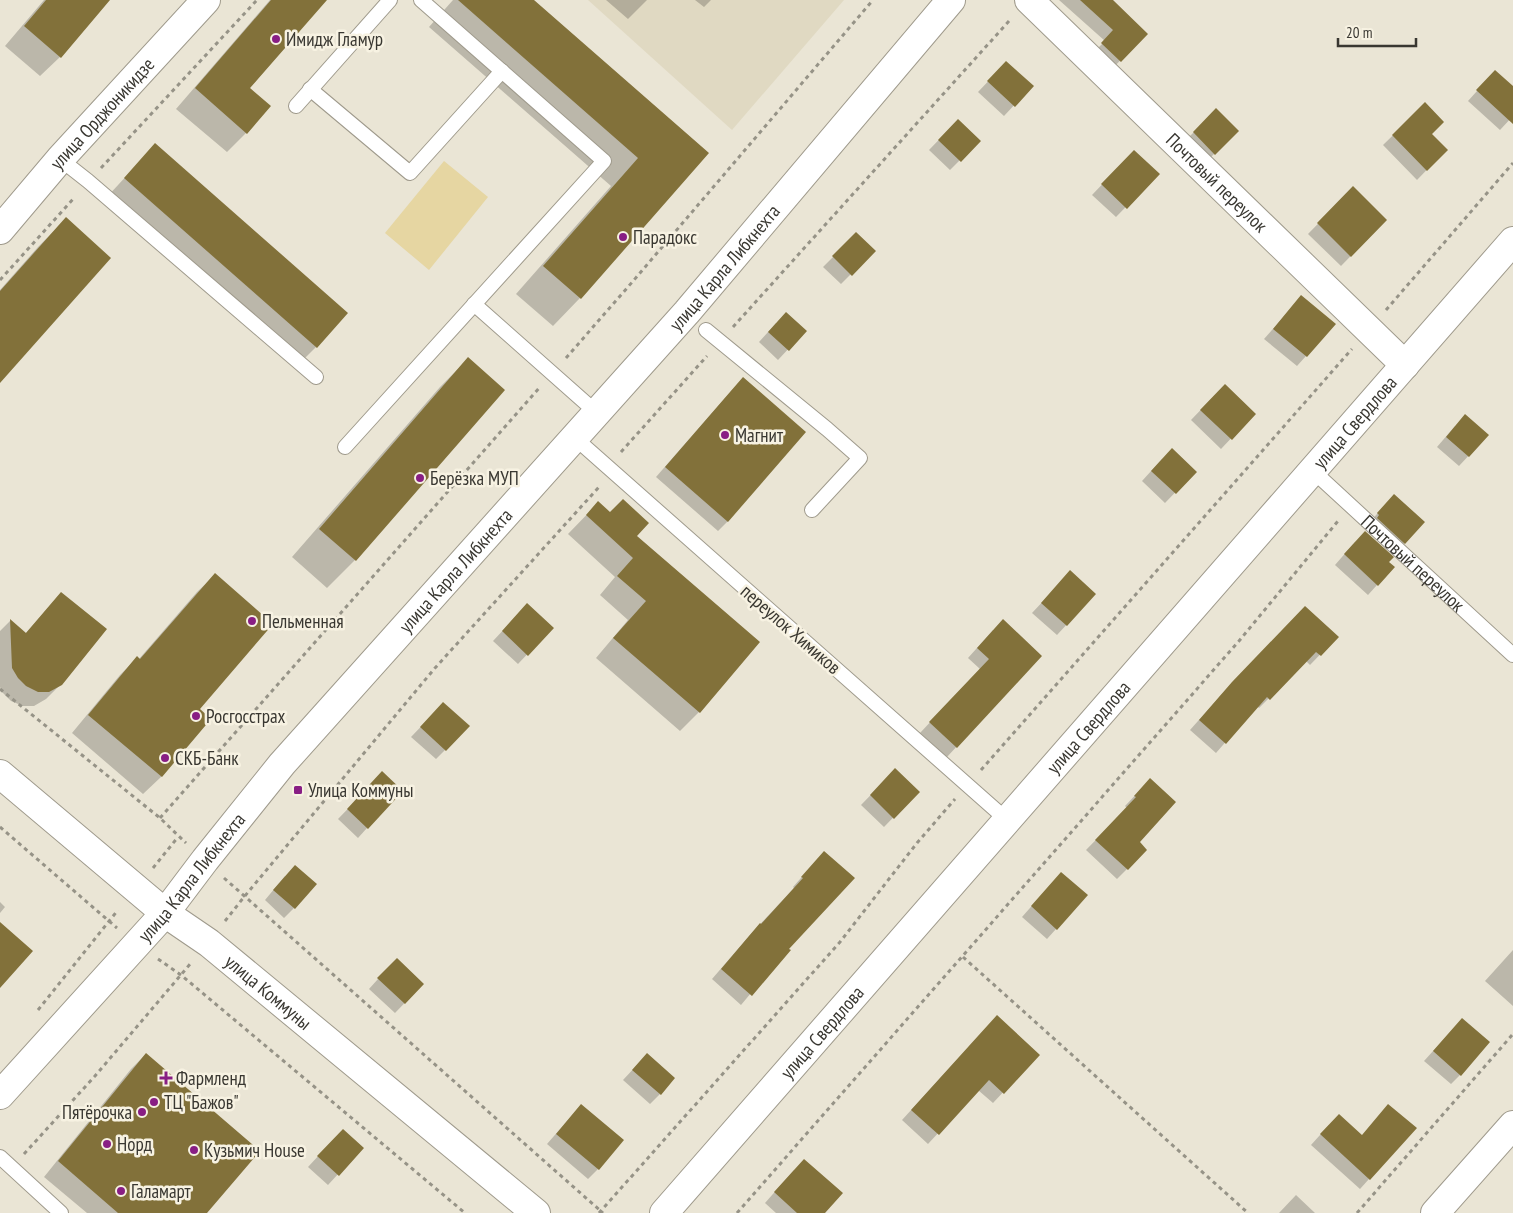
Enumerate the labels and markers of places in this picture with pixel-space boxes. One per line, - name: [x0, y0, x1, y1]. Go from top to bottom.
- place label: Имидж Гламур: [286, 27, 383, 51]
- marker: Имидж Гламур: [270, 33, 282, 45]
- place label: Парадокс: [633, 225, 697, 249]
- marker: Парадокс: [617, 231, 629, 243]
- place label: Магнит: [735, 423, 784, 447]
- marker: Магнит: [719, 429, 731, 441]
- place label: Берёзка МУП: [430, 466, 519, 490]
- marker: Берёзка МУП: [414, 472, 426, 484]
- place label: Пельменная: [262, 609, 344, 633]
- marker: Пельменная: [246, 615, 258, 627]
- place label: Росгосстрах: [206, 704, 286, 728]
- marker: Росгосстрах: [190, 710, 202, 722]
- place label: СКБ-Банк: [175, 746, 239, 770]
- marker: СКБ-Банк: [159, 752, 171, 764]
- place label: Улица Коммуны: [308, 778, 413, 802]
- marker: Улица Коммуны: [292, 784, 304, 796]
- place label: Фармленд: [176, 1066, 247, 1090]
- marker: Фармленд: [160, 1072, 172, 1084]
- place label: ТЦ "Бажов": [164, 1090, 239, 1114]
- marker: ТЦ "Бажов": [148, 1096, 160, 1108]
- place label: Пятёрочка: [62, 1100, 132, 1124]
- marker: Пятёрочка: [136, 1106, 148, 1118]
- place label: Норд: [117, 1132, 153, 1156]
- marker: Норд: [101, 1138, 113, 1150]
- place label: Кузьмич House: [204, 1138, 305, 1162]
- marker: Кузьмич House: [188, 1144, 200, 1156]
- place label: Галамарт: [131, 1179, 192, 1203]
- marker: Галамарт: [115, 1185, 127, 1197]

